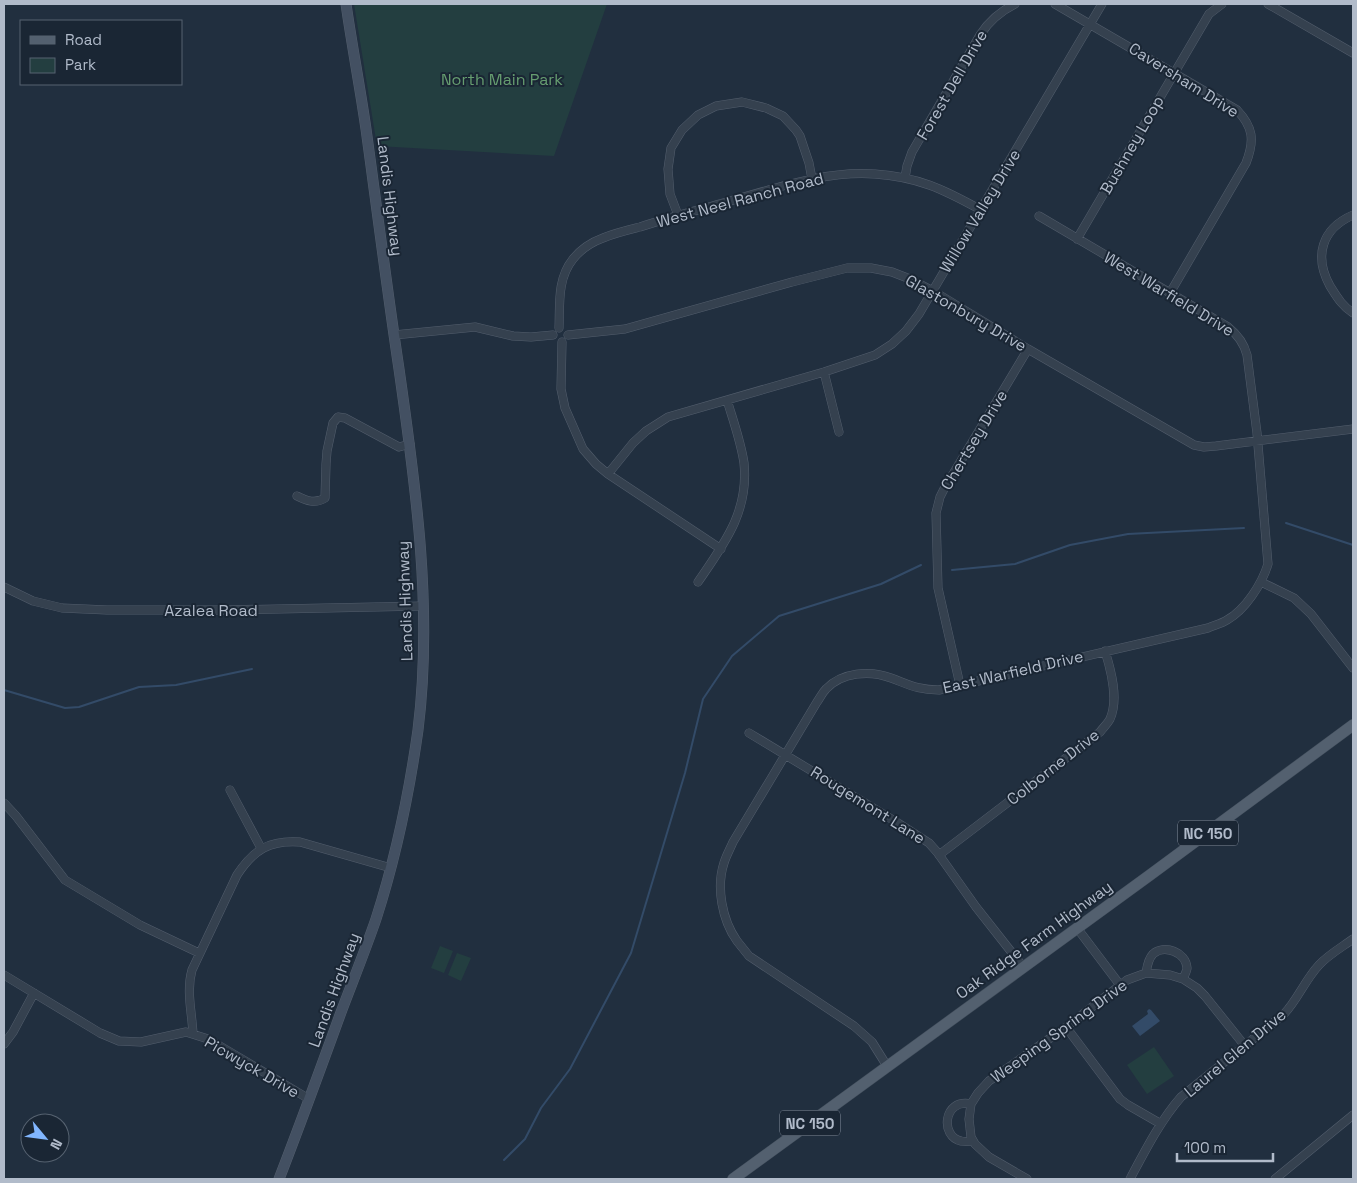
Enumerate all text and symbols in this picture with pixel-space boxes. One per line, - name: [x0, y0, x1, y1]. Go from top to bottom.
- legend: [20, 20, 182, 85]
- street label: Forest Dell Drive: [912, 26, 992, 144]
- text: Road: [65, 30, 102, 49]
- street label: Caversham Drive: [1125, 38, 1243, 122]
- text: Park: [65, 55, 96, 74]
- park label: North Main Park: [441, 69, 563, 90]
- street label: Bushney Loop: [1095, 92, 1169, 198]
- street label: Landis Highway: [372, 135, 408, 257]
- street label: Willow Valley Drive: [935, 145, 1025, 277]
- street label: West Neel Ranch Road: [654, 168, 826, 232]
- street label: West Warfield Drive: [1100, 247, 1238, 341]
- street label: Glastonbury Drive: [901, 270, 1031, 356]
- street label: Chertsey Drive: [936, 386, 1012, 494]
- street label: Landis Highway: [392, 540, 418, 662]
- street label: Azalea Road: [164, 600, 258, 621]
- street label: East Warfield Drive: [941, 646, 1085, 698]
- street label: Colborne Drive: [1002, 724, 1104, 810]
- street label: Rougemont Lane: [807, 761, 929, 849]
- road number: NC 150: [1178, 820, 1238, 846]
- street label: Oak Ridge Farm Highway: [952, 876, 1116, 1004]
- street label: Landis Highway: [304, 930, 364, 1050]
- street label: Weeping Spring Drive: [987, 974, 1131, 1088]
- street label: Laurel Glen Drive: [1180, 1004, 1290, 1102]
- street label: Picwyck Drive: [201, 1031, 303, 1103]
- road number: NC 150: [780, 1110, 840, 1136]
- north arrow: [20, 1113, 70, 1163]
- scale bar: [1177, 1130, 1273, 1162]
- text: N: [46, 1136, 67, 1153]
- text: 100 m: [1184, 1138, 1226, 1157]

